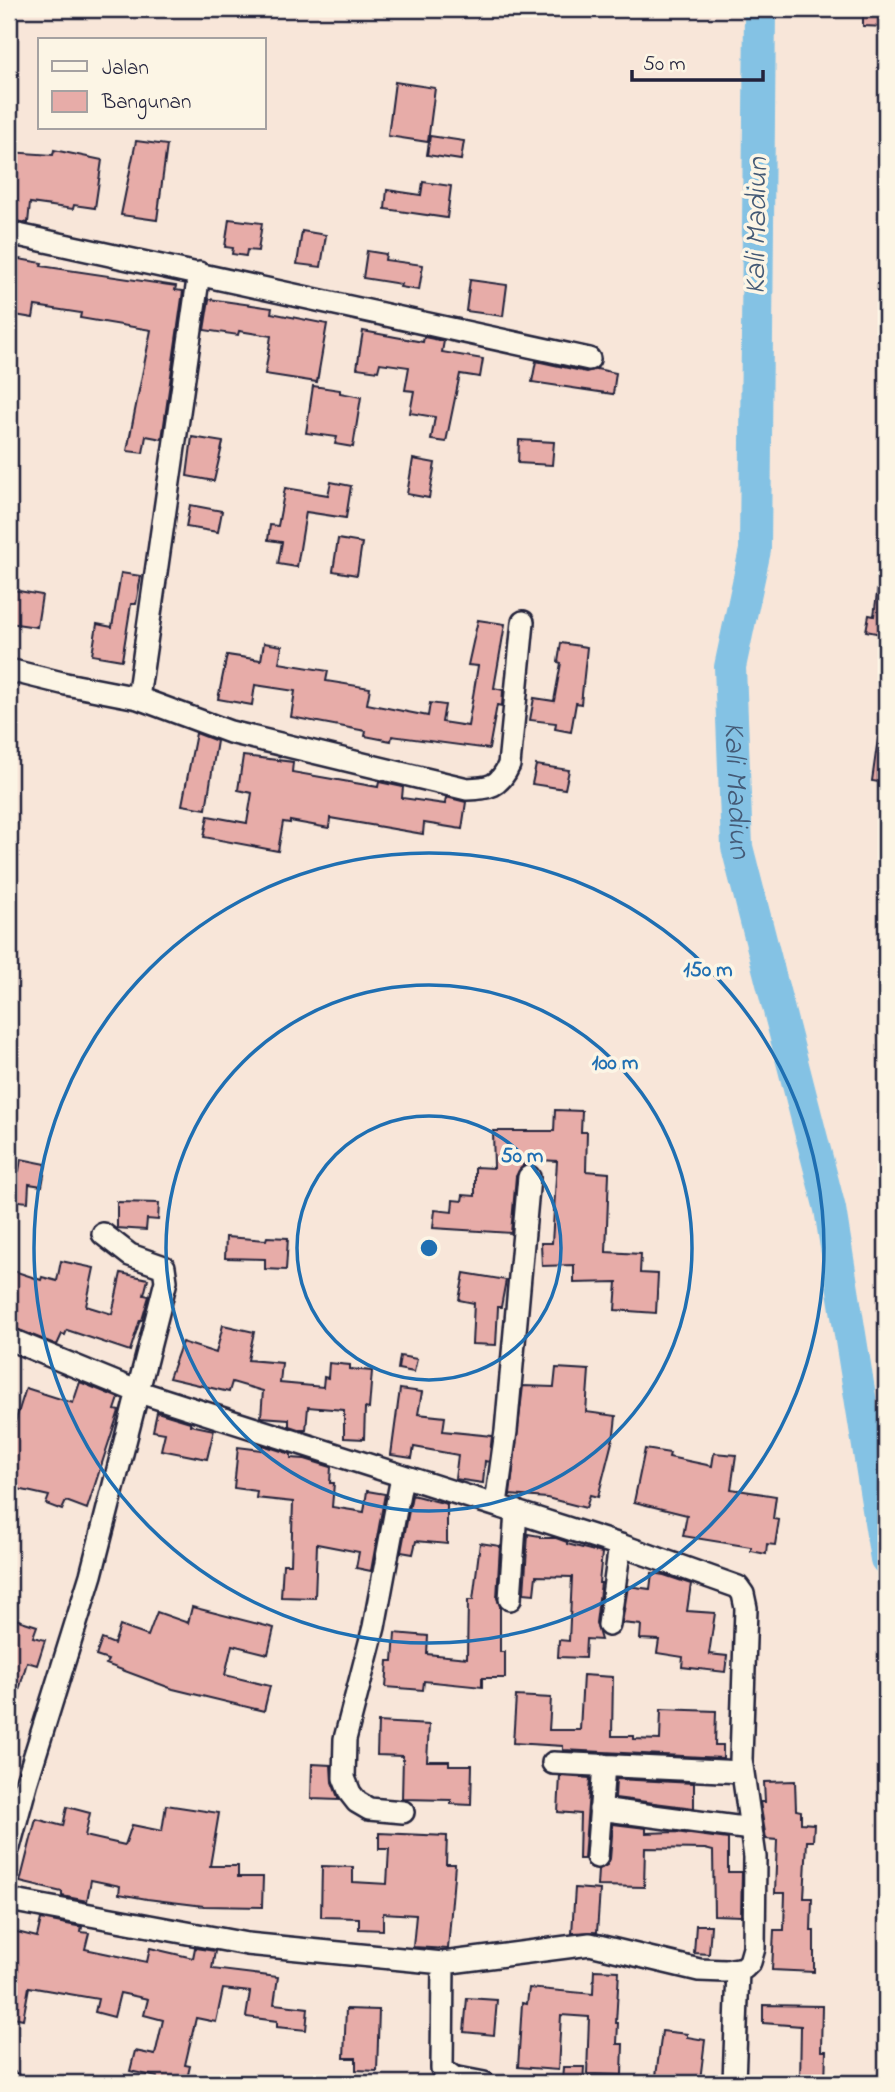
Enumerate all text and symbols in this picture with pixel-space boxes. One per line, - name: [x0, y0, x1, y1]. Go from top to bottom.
- legend: [38, 38, 266, 130]
- scale bar: [632, 38, 764, 82]
- text: 50 m: [643, 50, 686, 80]
- text: Jalan: [102, 54, 149, 84]
- text: Bangunan: [101, 88, 191, 120]
- water label: Kali Madiun: [735, 156, 781, 295]
- water label: Kali Madiun: [710, 721, 762, 865]
- text: 150 m: [683, 956, 733, 986]
- text: 100 m: [592, 1049, 638, 1079]
- text: 50 m: [501, 1142, 543, 1172]
- centre of rings: [417, 1236, 441, 1260]

